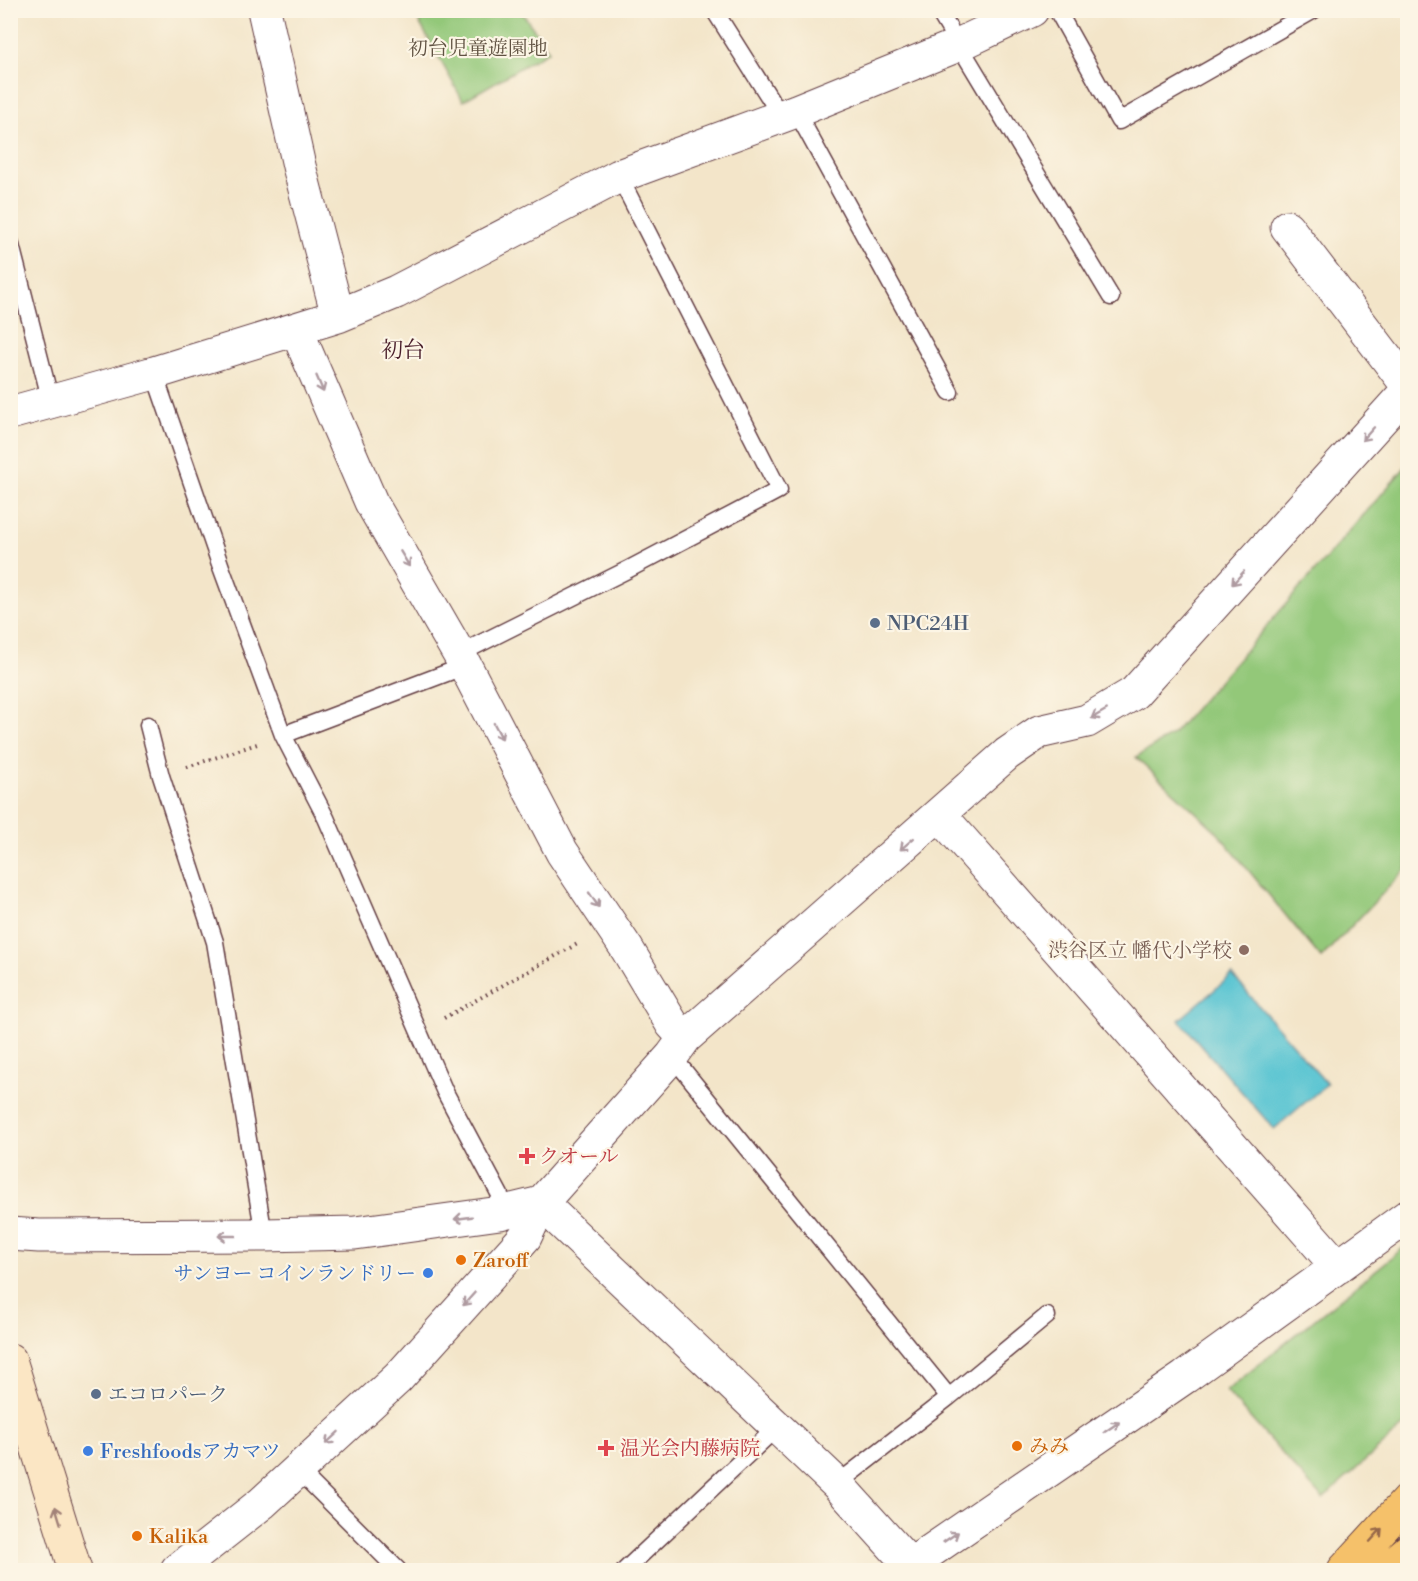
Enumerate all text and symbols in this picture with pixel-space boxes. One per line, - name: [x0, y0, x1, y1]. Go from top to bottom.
- park label: 初台児童遊園地: [408, 37, 548, 62]
- district label: 初台: [381, 337, 425, 364]
- one-way arrow: [315, 375, 326, 393]
- one-way arrow: [1361, 426, 1375, 441]
- one-way arrow: [399, 550, 411, 567]
- one-way arrow: [1231, 571, 1245, 586]
- place label: NPC24H: [887, 612, 969, 637]
- marker: NPC24H: [868, 616, 882, 630]
- one-way arrow: [1091, 708, 1108, 720]
- one-way arrow: [493, 721, 504, 739]
- one-way arrow: [900, 837, 915, 851]
- one-way arrow: [588, 891, 600, 908]
- place label: 渋谷区立 幡代小学校: [1048, 939, 1232, 964]
- marker: 渋谷区立 幡代小学校: [1237, 943, 1251, 957]
- place label: クオール: [539, 1145, 619, 1170]
- marker: クオール: [520, 1149, 534, 1163]
- one-way arrow: [454, 1213, 474, 1224]
- one-way arrow: [218, 1230, 238, 1242]
- place label: Zaroff: [473, 1249, 529, 1274]
- marker: Zaroff: [454, 1253, 468, 1267]
- place label: サンヨー コインランドリー: [173, 1262, 416, 1287]
- marker: サンヨー コインランドリー: [421, 1266, 435, 1280]
- one-way arrow: [462, 1292, 476, 1307]
- place label: エコロパーク: [108, 1383, 228, 1408]
- marker: エコロパーク: [89, 1387, 103, 1401]
- one-way arrow: [1103, 1421, 1120, 1433]
- one-way arrow: [325, 1431, 340, 1445]
- place label: みみ: [1029, 1435, 1069, 1460]
- place label: 温光会内藤病院: [620, 1437, 760, 1462]
- marker: 温光会内藤病院: [597, 1439, 615, 1457]
- marker: みみ: [1010, 1439, 1024, 1453]
- place label: Freshfoodsアカマツ: [100, 1440, 281, 1465]
- marker: Freshfoodsアカマツ: [81, 1444, 95, 1458]
- one-way arrow: [51, 1506, 62, 1525]
- place label: Kalika: [149, 1525, 209, 1550]
- one-way arrow: [1369, 1528, 1383, 1543]
- marker: Kalika: [130, 1529, 144, 1543]
- one-way arrow: [942, 1531, 959, 1543]

